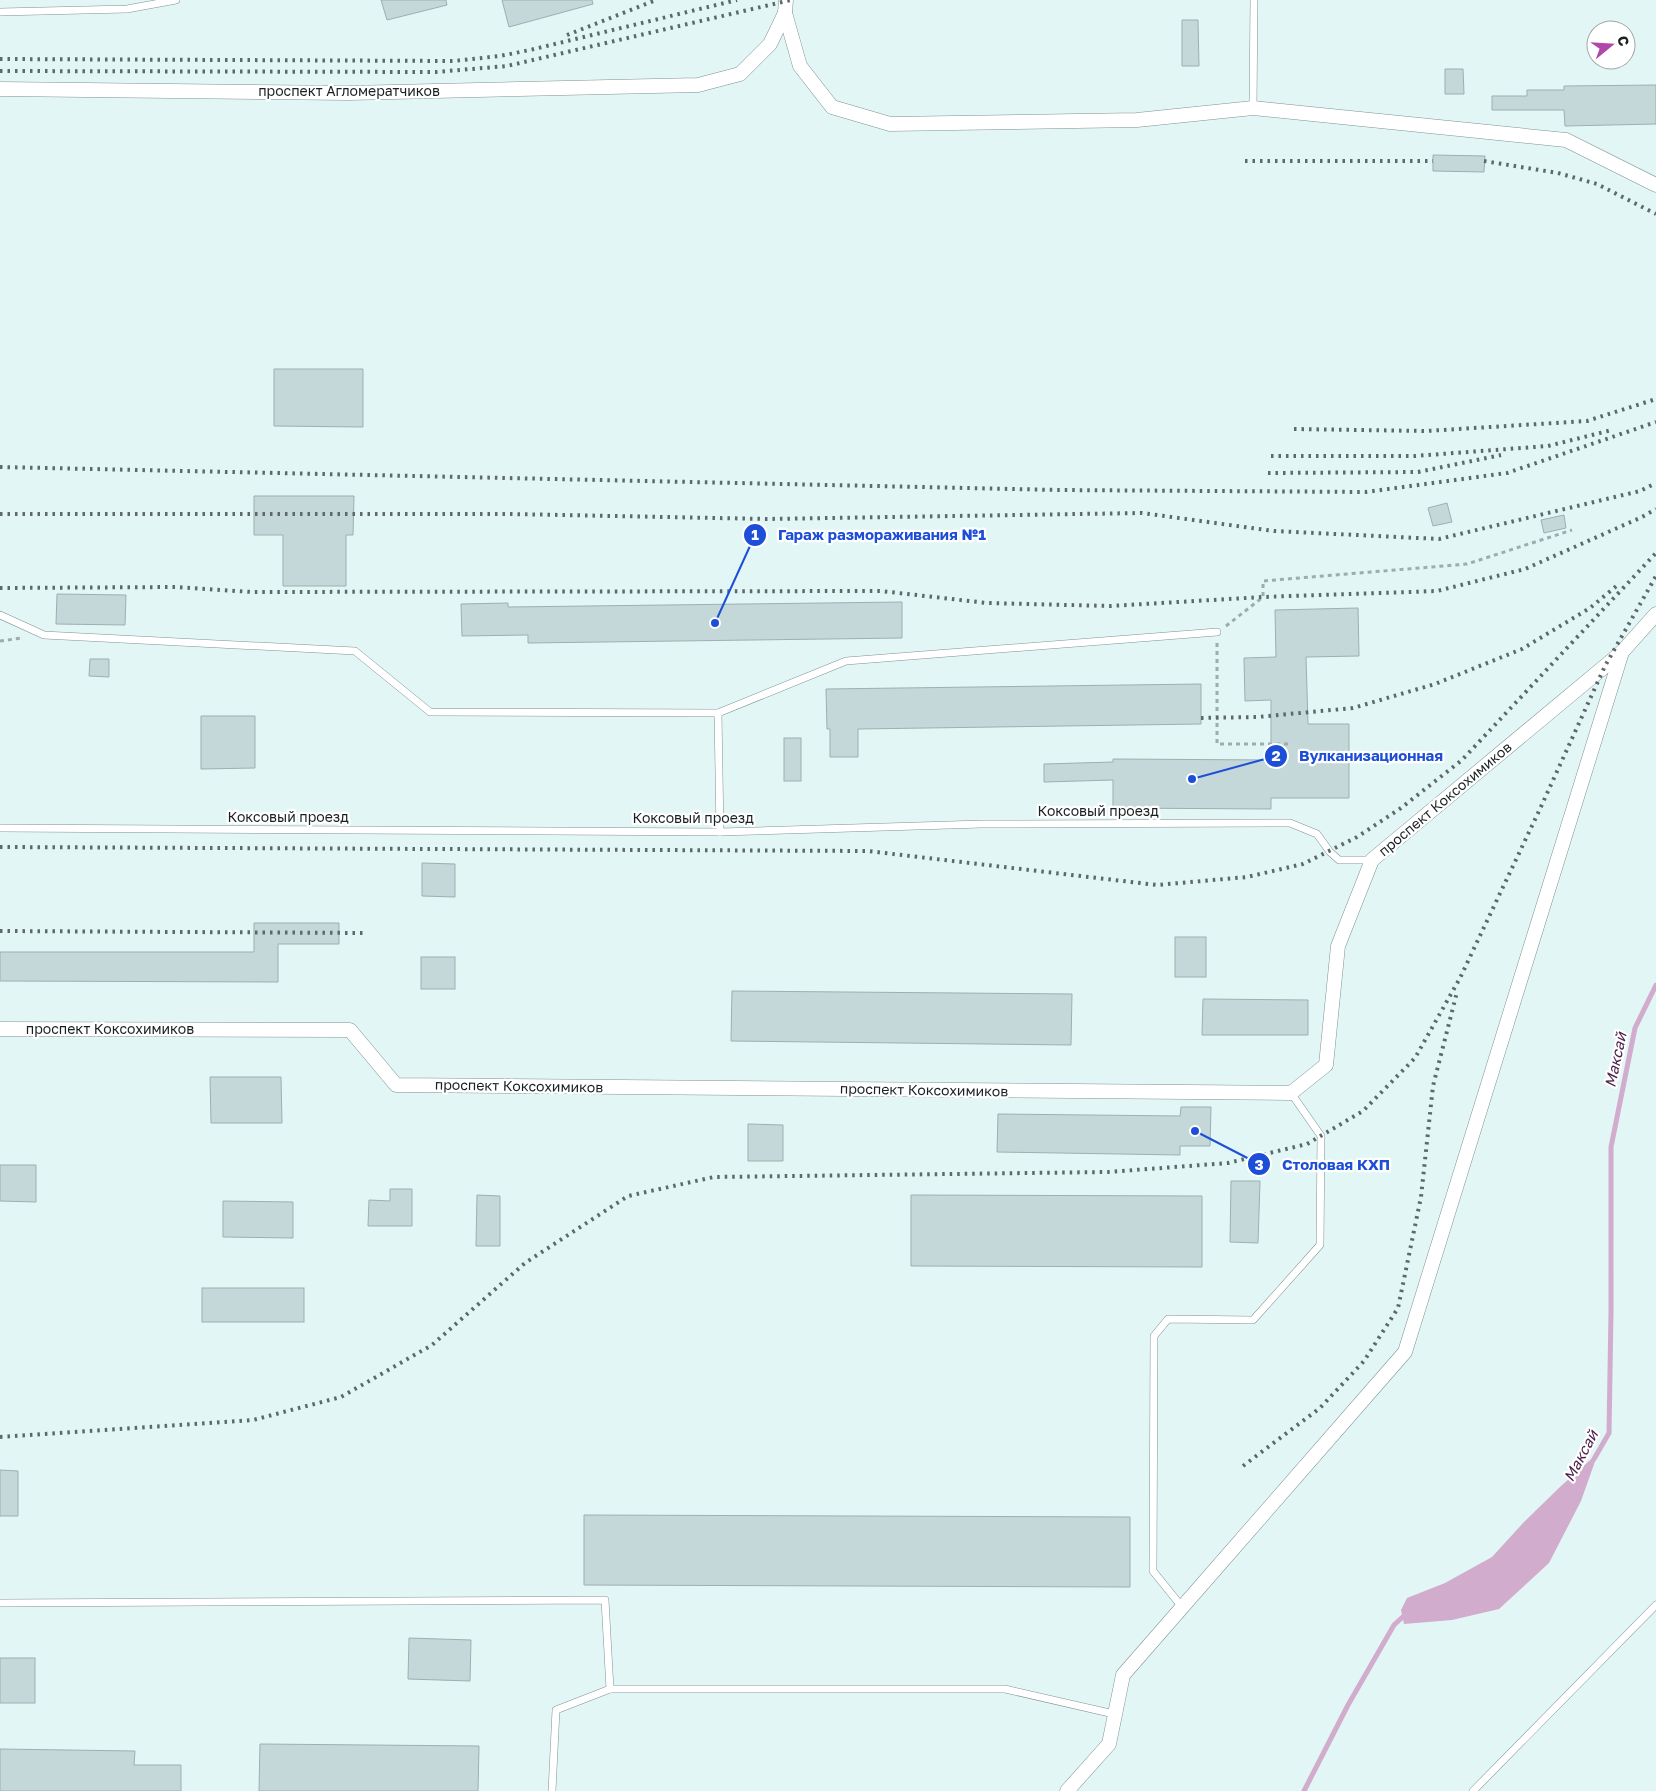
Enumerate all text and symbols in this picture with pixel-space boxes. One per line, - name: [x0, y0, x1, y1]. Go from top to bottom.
- north arrow: [1586, 20, 1636, 70]
- text: С: [1614, 33, 1633, 48]
- street label: проспект Агломератчиков: [258, 82, 440, 99]
- callout: Гараж размораживания №1: [743, 520, 996, 550]
- text: 1: [751, 525, 759, 543]
- text: Гараж размораживания №1: [778, 525, 986, 543]
- street label: проспект Коксохимиков: [1375, 738, 1515, 859]
- callout: Вулканизационная: [1264, 741, 1453, 771]
- text: 2: [1271, 746, 1281, 764]
- text: Вулканизационная: [1299, 746, 1443, 764]
- street label: Коксовый проезд: [1037, 802, 1159, 819]
- street label: Коксовый проезд: [227, 808, 349, 825]
- street label: Коксовый проезд: [632, 809, 754, 826]
- street label: проспект Коксохимиков: [26, 1020, 194, 1037]
- water label: Максай: [1600, 1030, 1630, 1089]
- street label: проспект Коксохимиков: [435, 1076, 603, 1095]
- street label: проспект Коксохимиков: [840, 1080, 1008, 1099]
- callout: Столовая КХП: [1247, 1149, 1400, 1179]
- text: 3: [1254, 1155, 1264, 1173]
- text: Столовая КХП: [1282, 1155, 1390, 1173]
- water label: Максай: [1559, 1426, 1601, 1484]

